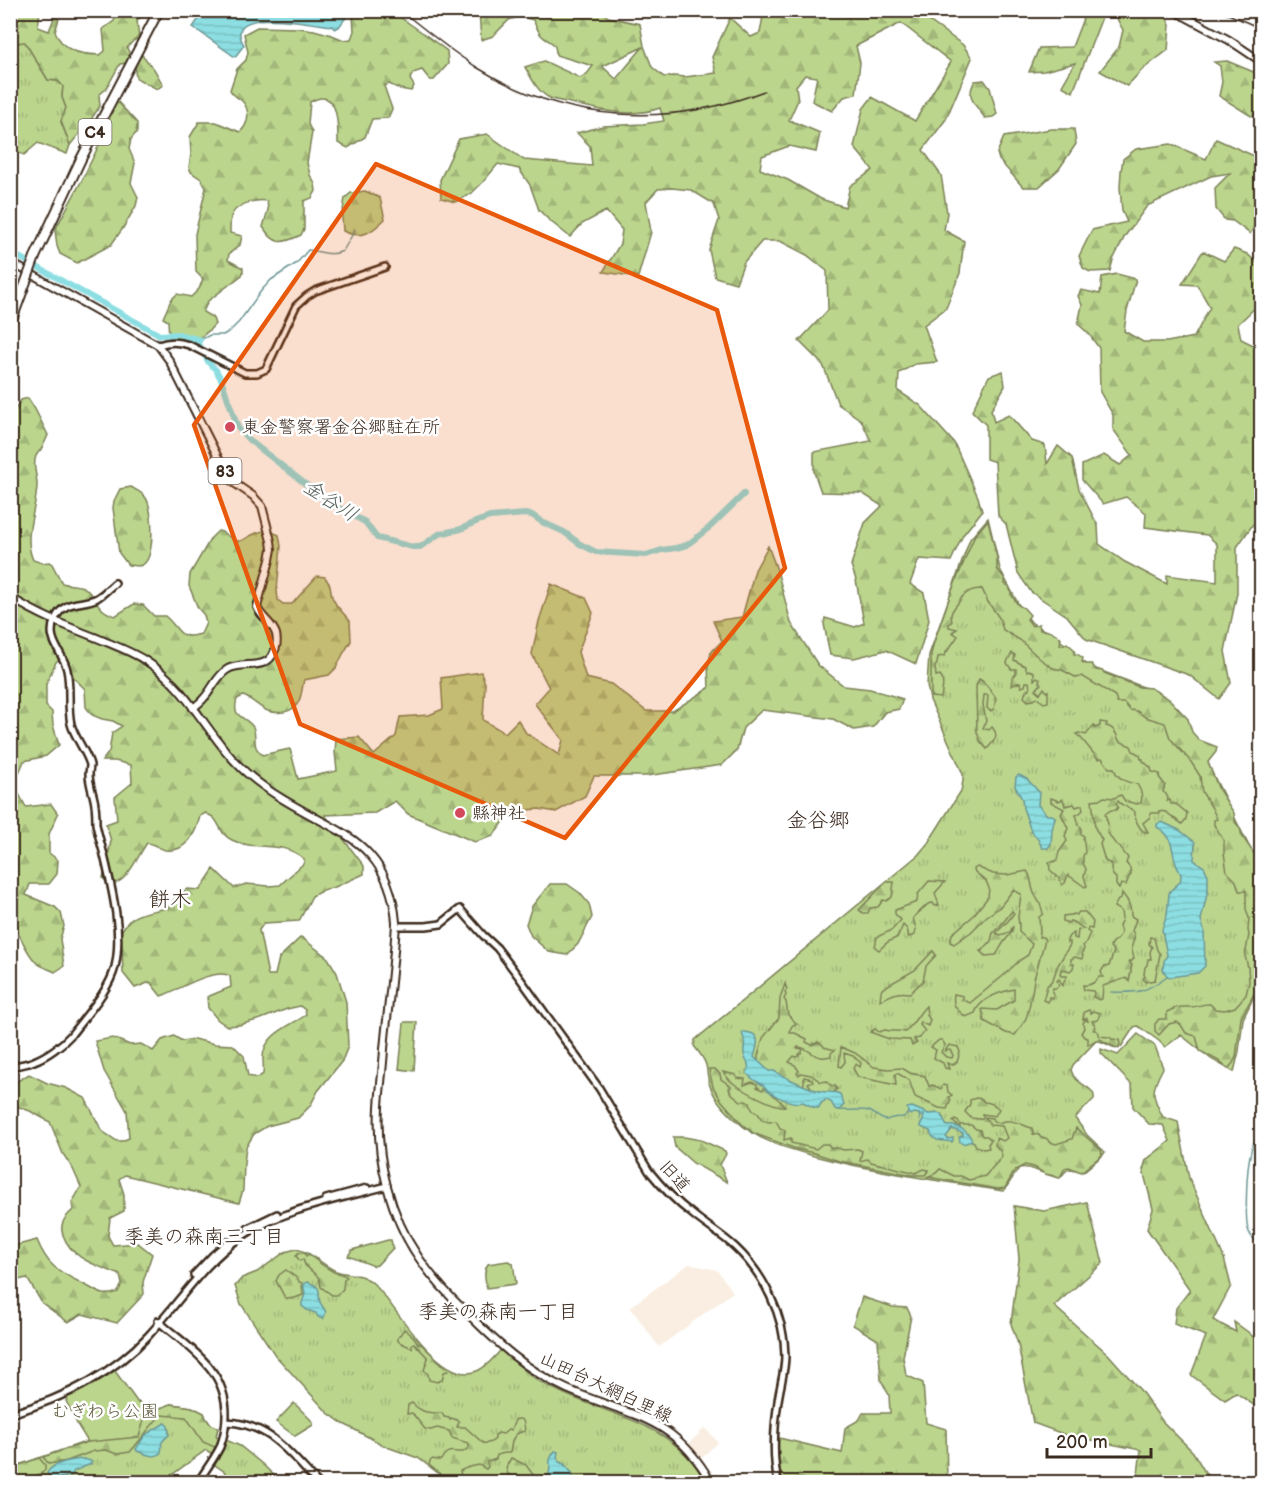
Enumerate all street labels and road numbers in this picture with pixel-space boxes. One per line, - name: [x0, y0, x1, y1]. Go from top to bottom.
- road number: C4: [78, 119, 112, 145]
- road number: 83: [208, 458, 242, 484]
- street label: 旧道: [655, 1156, 694, 1197]
- street label: 山田台大網白里線: [536, 1348, 675, 1427]

